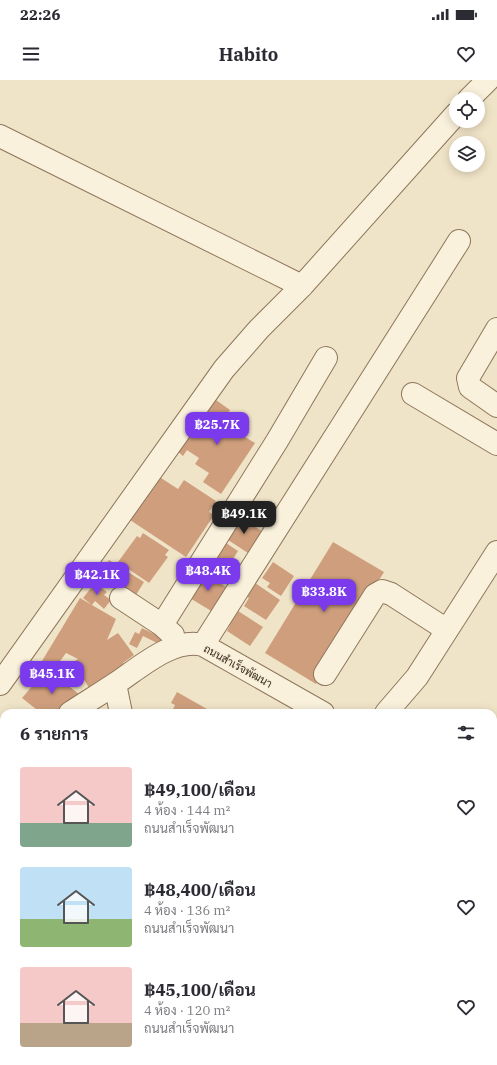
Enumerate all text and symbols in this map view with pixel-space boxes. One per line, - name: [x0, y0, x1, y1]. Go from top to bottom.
- text: 22:26: [20, 5, 61, 24]
- icon: menu: [20, 43, 42, 65]
- text: Habito: [219, 43, 278, 66]
- icon: heart: [455, 43, 477, 65]
- map controls: [449, 92, 485, 172]
- button: locate: [449, 92, 485, 128]
- button: layers: [449, 136, 485, 172]
- pin: ฿25.7K: [184, 412, 250, 446]
- text: ฿25.7K: [194, 416, 240, 433]
- pin: ฿49.1K: [211, 501, 277, 535]
- text: ฿49.1K: [221, 505, 267, 522]
- pin: ฿48.4K: [175, 558, 241, 592]
- pin: ฿42.1K: [64, 562, 130, 596]
- text: ฿48.4K: [185, 562, 231, 579]
- text: ฿42.1K: [74, 566, 120, 583]
- pin: ฿33.8K: [291, 579, 357, 613]
- text: ฿33.8K: [301, 583, 347, 600]
- street label: ถนนสำเร็จพัฒนา: [201, 640, 276, 691]
- pin: ฿45.1K: [19, 661, 85, 695]
- text: ฿45.1K: [29, 665, 75, 682]
- icon: filters: [455, 722, 477, 744]
- text: 6 รายการ: [20, 723, 89, 745]
- text: ฿49,100/เดือน: [144, 779, 256, 801]
- icon: home: [52, 783, 100, 831]
- icon: heart: [455, 796, 477, 818]
- text: 4 ห้อง · 144 m²: [144, 802, 230, 819]
- text: ถนนสำเร็จพัฒนา: [144, 820, 234, 837]
- text: ฿48,400/เดือน: [144, 879, 256, 901]
- icon: home: [52, 883, 100, 931]
- icon: heart: [455, 896, 477, 918]
- text: 4 ห้อง · 136 m²: [144, 902, 230, 919]
- text: ถนนสำเร็จพัฒนา: [144, 920, 234, 937]
- text: ฿45,100/เดือน: [144, 979, 256, 1001]
- icon: home: [52, 983, 100, 1031]
- icon: heart: [455, 996, 477, 1018]
- text: 4 ห้อง · 120 m²: [144, 1002, 230, 1019]
- text: ถนนสำเร็จพัฒนา: [144, 1020, 234, 1037]

